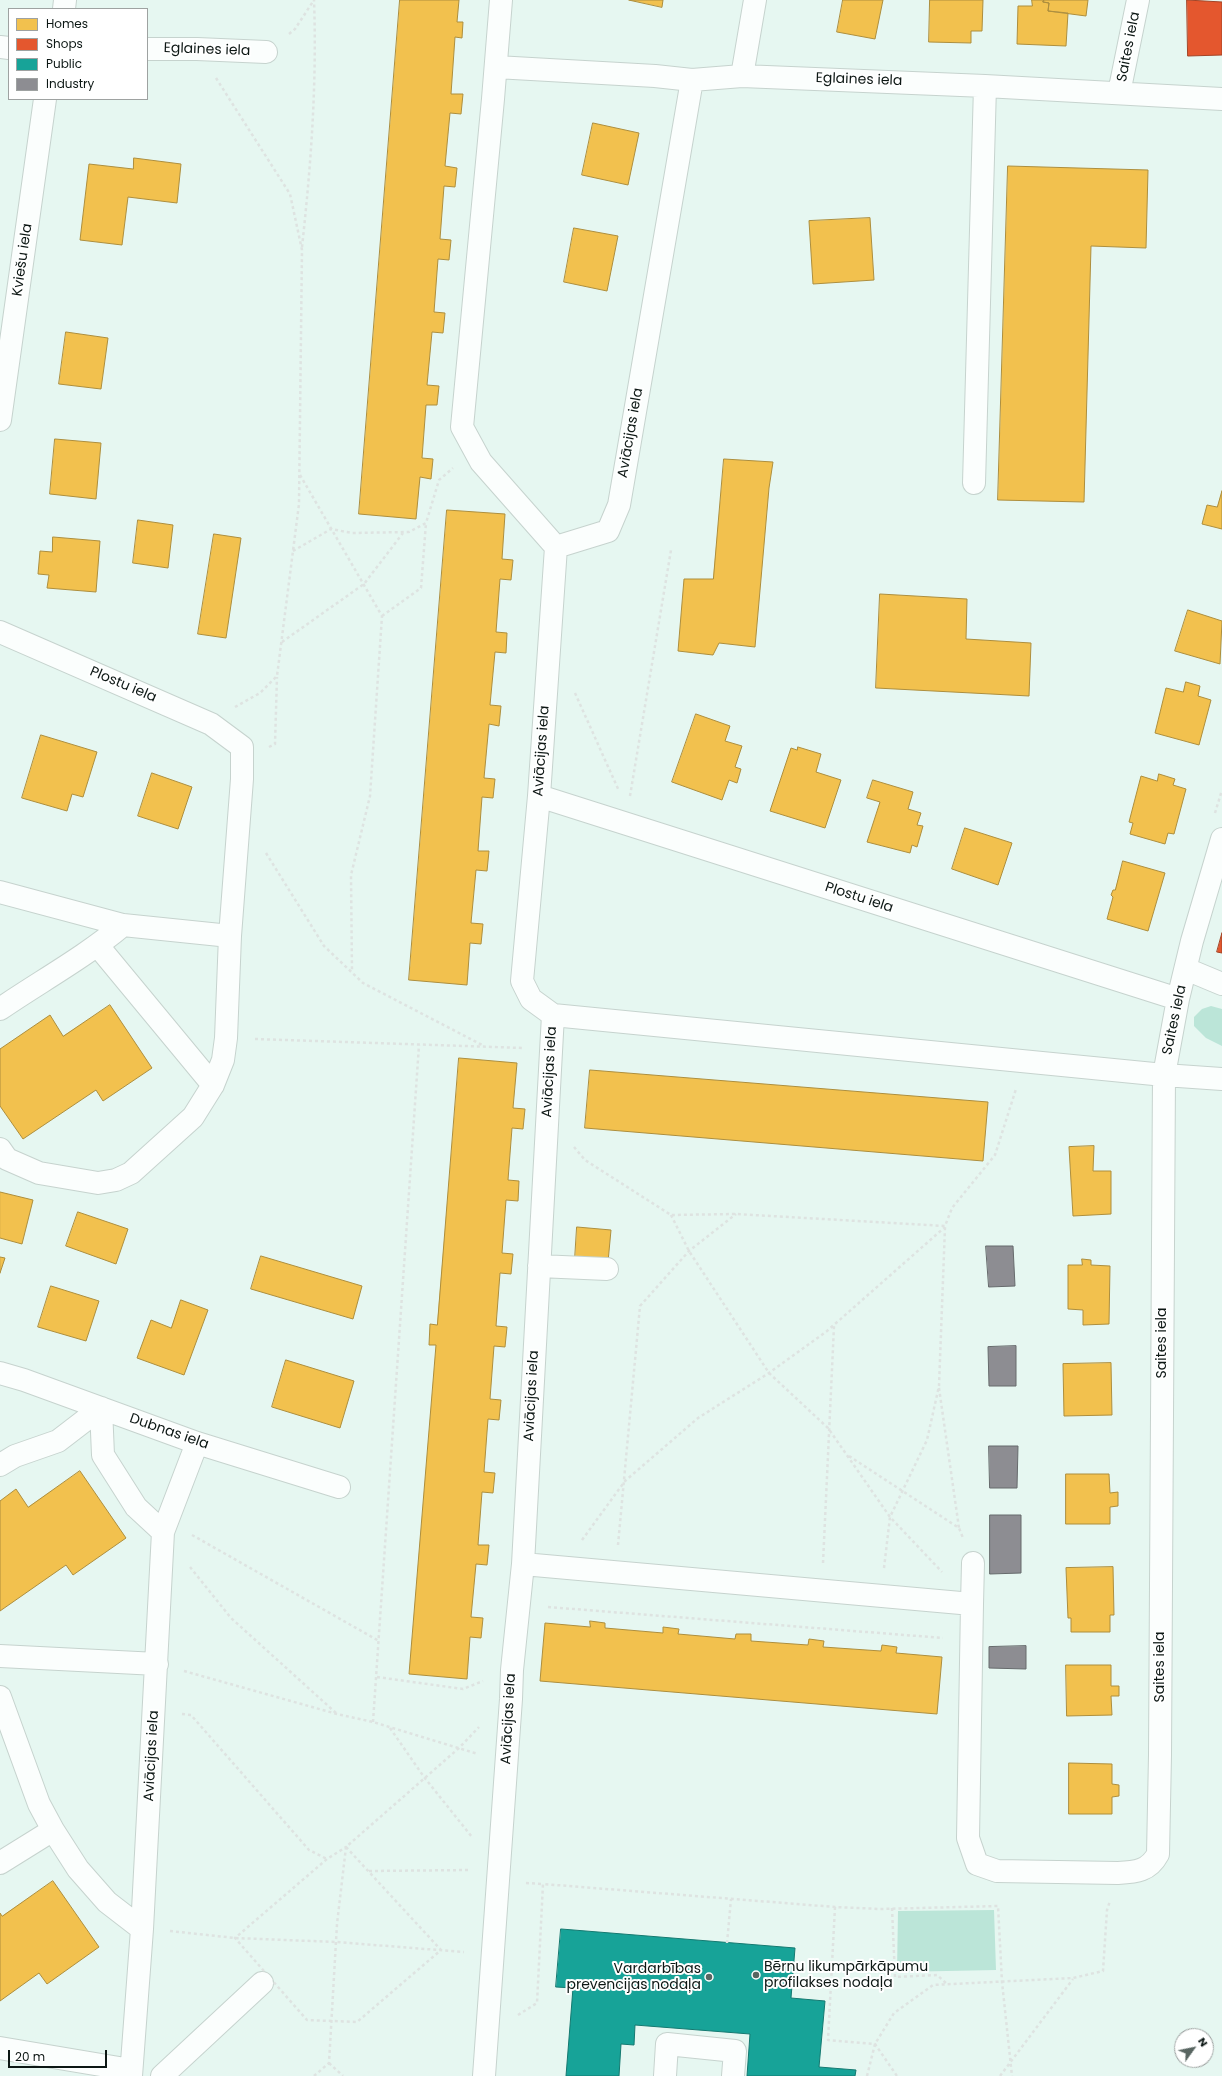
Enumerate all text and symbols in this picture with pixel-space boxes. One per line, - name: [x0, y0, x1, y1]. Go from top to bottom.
- legend: [8, 8, 148, 100]
- street label: Saites iela: [1114, 11, 1144, 83]
- text: Homes: [46, 15, 88, 32]
- text: Shops: [46, 35, 83, 52]
- street label: Eglaines iela: [163, 40, 251, 60]
- text: Public: [46, 55, 82, 72]
- street label: Eglaines iela: [815, 70, 903, 90]
- text: Industry: [46, 75, 94, 92]
- street label: Kviešu iela: [10, 222, 36, 298]
- street label: Aviācijas iela: [615, 387, 647, 479]
- street label: Plostu iela: [87, 663, 159, 707]
- street label: Aviācijas iela: [530, 705, 554, 797]
- street label: Plostu iela: [823, 879, 895, 917]
- street label: Saites iela: [1159, 984, 1191, 1056]
- street label: Aviācijas iela: [539, 1026, 561, 1118]
- street label: Saites iela: [1154, 1308, 1170, 1378]
- street label: Aviācijas iela: [521, 1350, 543, 1442]
- street label: Dubnas iela: [127, 1411, 211, 1453]
- street label: Saites iela: [1152, 1632, 1168, 1702]
- street label: Aviācijas iela: [498, 1673, 520, 1765]
- street label: Aviācijas iela: [141, 1710, 163, 1802]
- place label: Bērnu likumpārkāpumu profilakses nodaļa: [764, 1959, 928, 1992]
- place label: Vardarbības prevencijas nodaļa: [566, 1961, 701, 1994]
- marker: Bērnu likumpārkāpumu profilakses nodaļa: [751, 1970, 761, 1980]
- marker: Vardarbības prevencijas nodaļa: [704, 1972, 714, 1982]
- north arrow: [1174, 2028, 1214, 2068]
- text: N: [1194, 2034, 1212, 2050]
- scale bar: [10, 2042, 109, 2068]
- text: 20 m: [15, 2048, 45, 2065]

